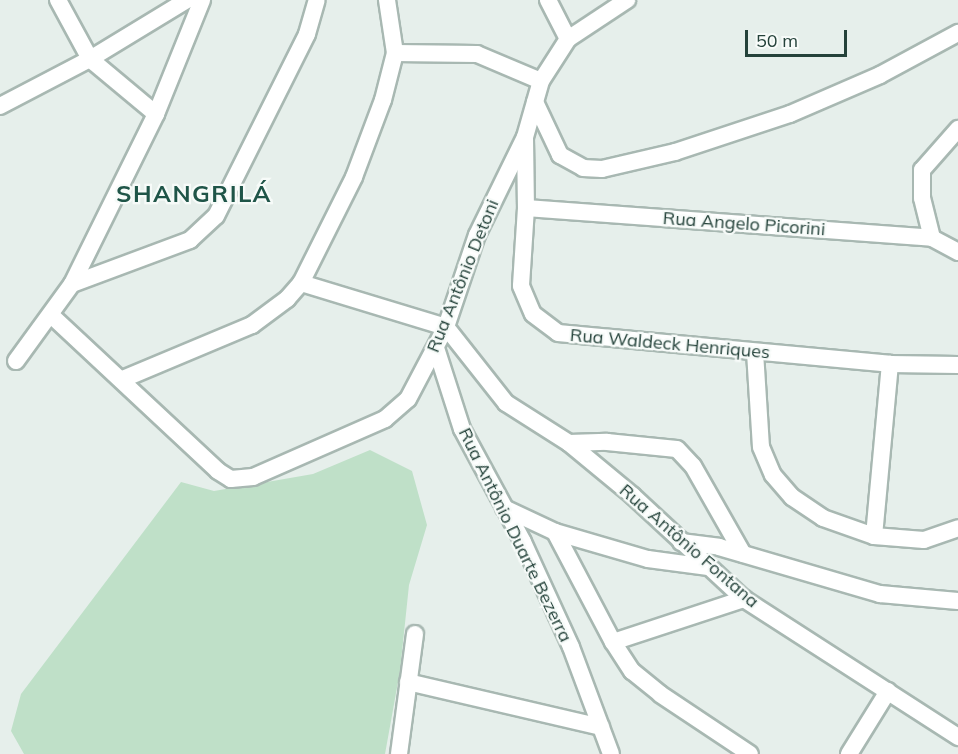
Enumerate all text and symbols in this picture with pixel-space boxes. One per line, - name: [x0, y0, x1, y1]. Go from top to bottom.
- scale bar: [748, 18, 850, 56]
- text: 50 m: [756, 29, 798, 52]
- district label: SHANGRILÁ: [116, 180, 272, 208]
- street label: Rua Antônio Detoni: [422, 196, 504, 356]
- street label: Rua Angelo Picorini: [662, 208, 826, 240]
- street label: Rua Waldeck Henriques: [569, 324, 771, 364]
- street label: Rua Antônio Duarte Bezerra: [454, 424, 576, 646]
- street label: Rua Antônio Fontana: [615, 480, 763, 612]

